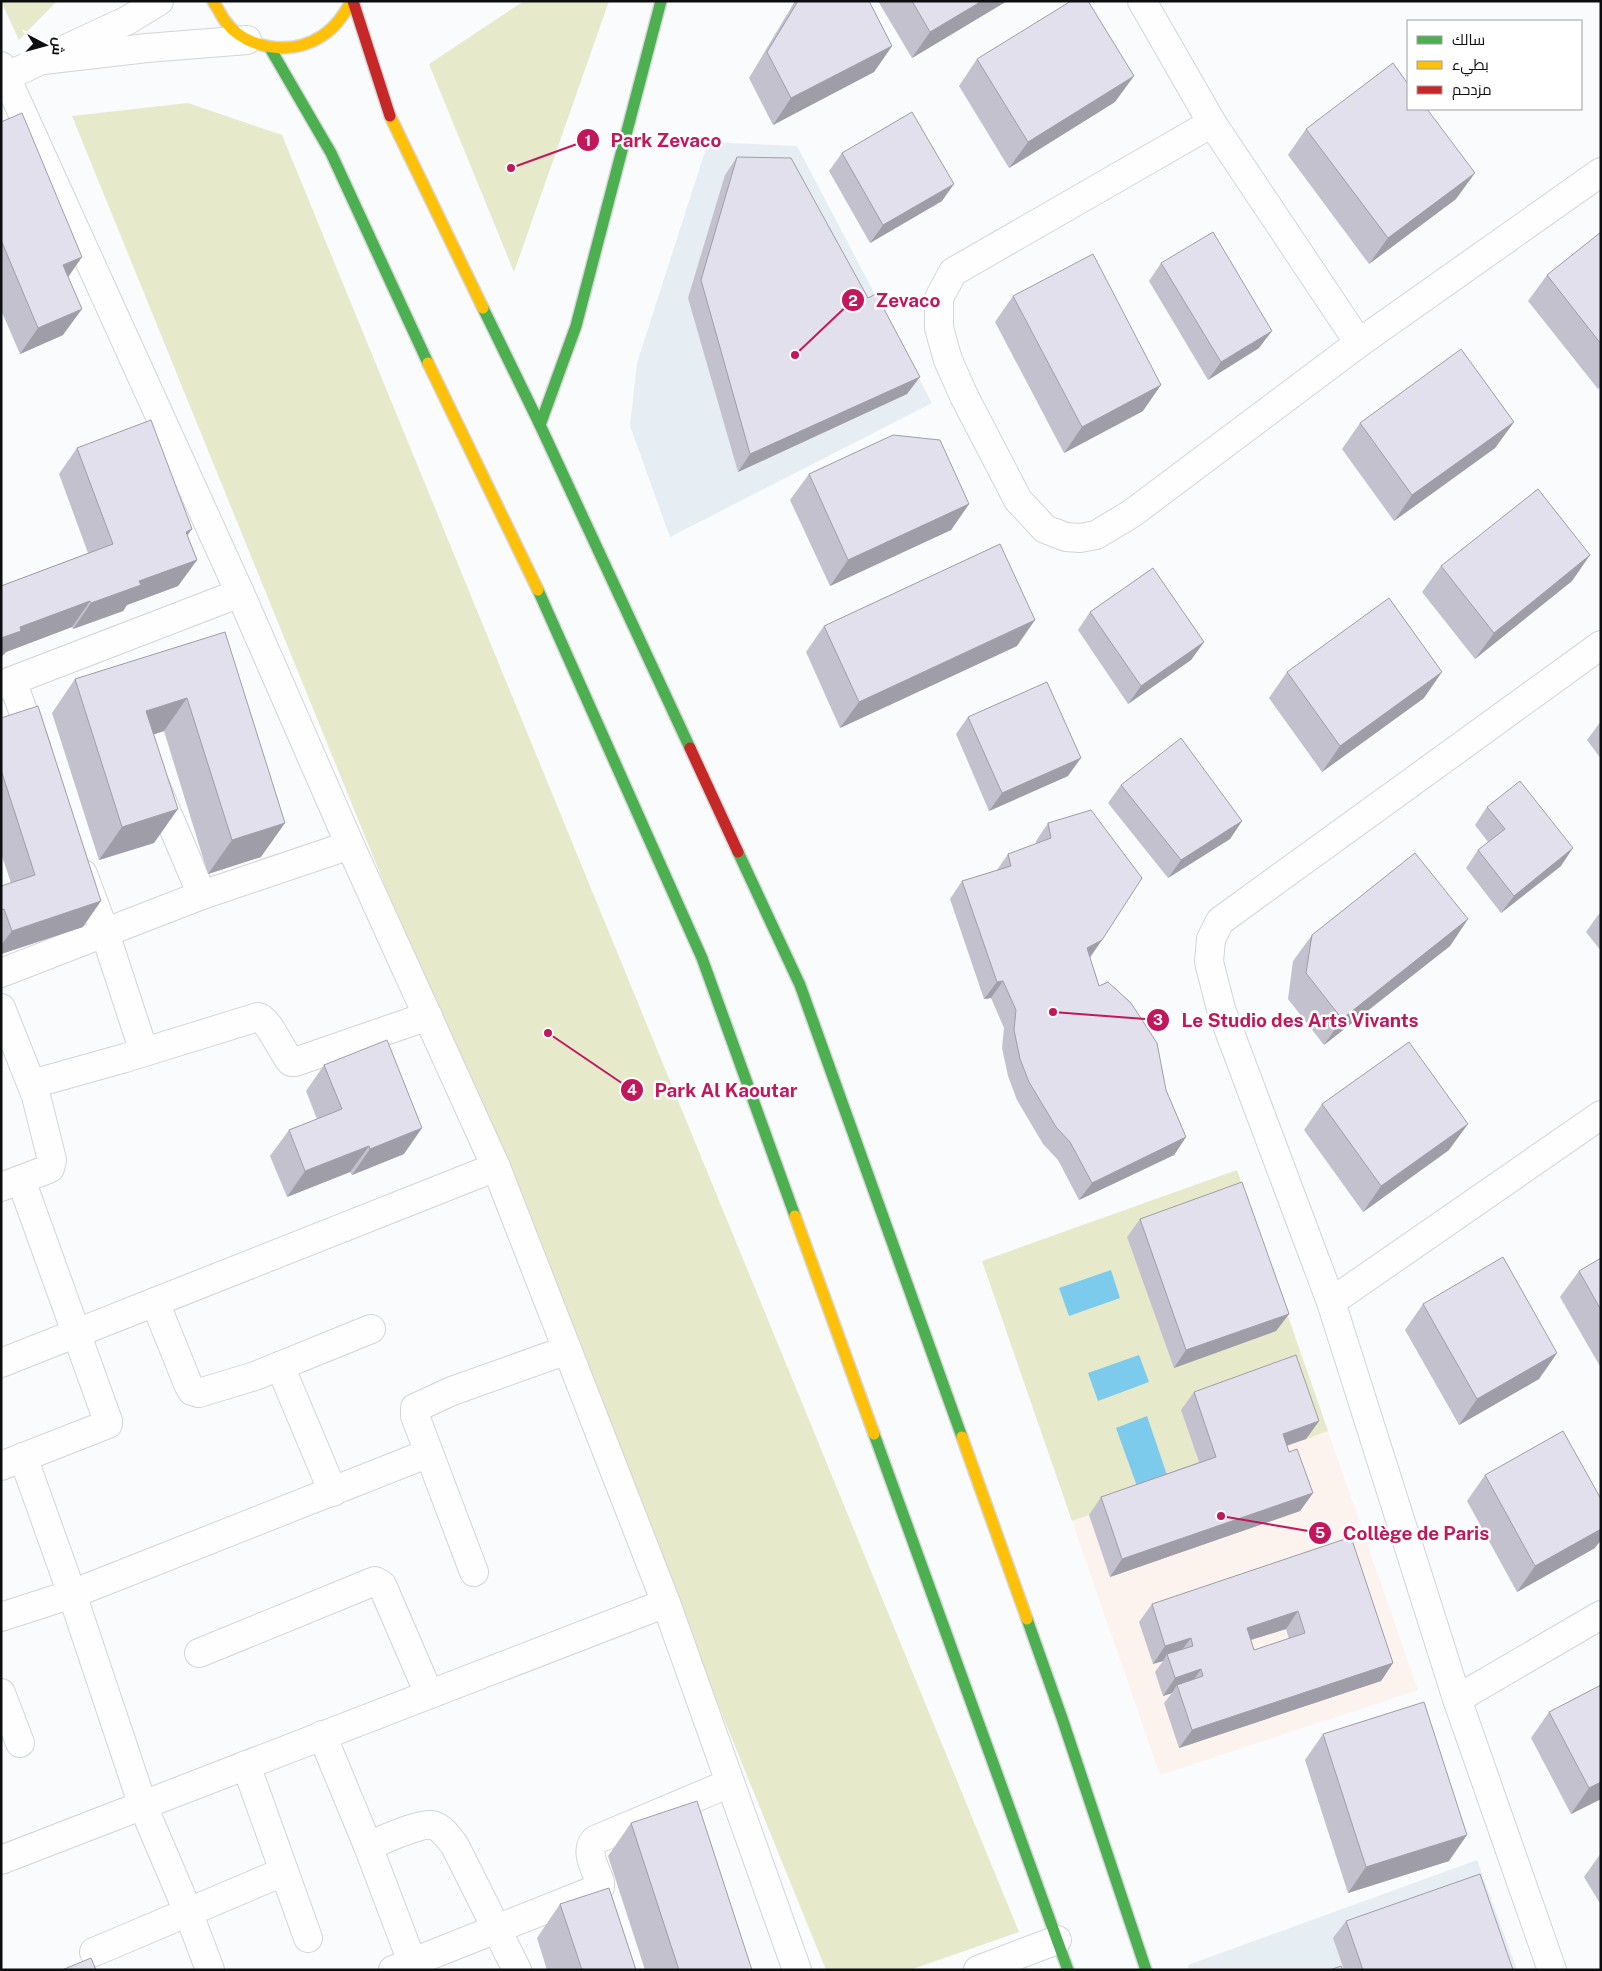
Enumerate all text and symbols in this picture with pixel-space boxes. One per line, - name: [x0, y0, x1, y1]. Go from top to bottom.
- north arrow: [20, 20, 70, 70]
- legend: [1407, 20, 1582, 110]
- text: سالك: [1452, 31, 1485, 48]
- text: ش: [48, 36, 67, 56]
- text: بطيء: [1452, 56, 1489, 77]
- text: مزدحم: [1452, 81, 1492, 100]
- callout: Park Zevaco: [575, 123, 731, 157]
- text: Park Zevaco: [611, 129, 721, 151]
- text: 1: [585, 132, 591, 149]
- callout: Zevaco: [841, 283, 950, 317]
- text: Zevaco: [876, 289, 940, 311]
- text: 2: [848, 292, 858, 309]
- callout: Le Studio des Arts Vivants: [1146, 1003, 1429, 1037]
- text: Le Studio des Arts Vivants: [1181, 1009, 1419, 1031]
- text: 3: [1153, 1011, 1163, 1028]
- callout: Park Al Kaoutar: [620, 1073, 808, 1107]
- text: Park Al Kaoutar: [654, 1079, 798, 1101]
- text: 4: [627, 1081, 637, 1098]
- callout: Collège de Paris: [1307, 1516, 1499, 1550]
- text: Collège de Paris: [1343, 1522, 1489, 1544]
- text: 5: [1315, 1524, 1325, 1541]

